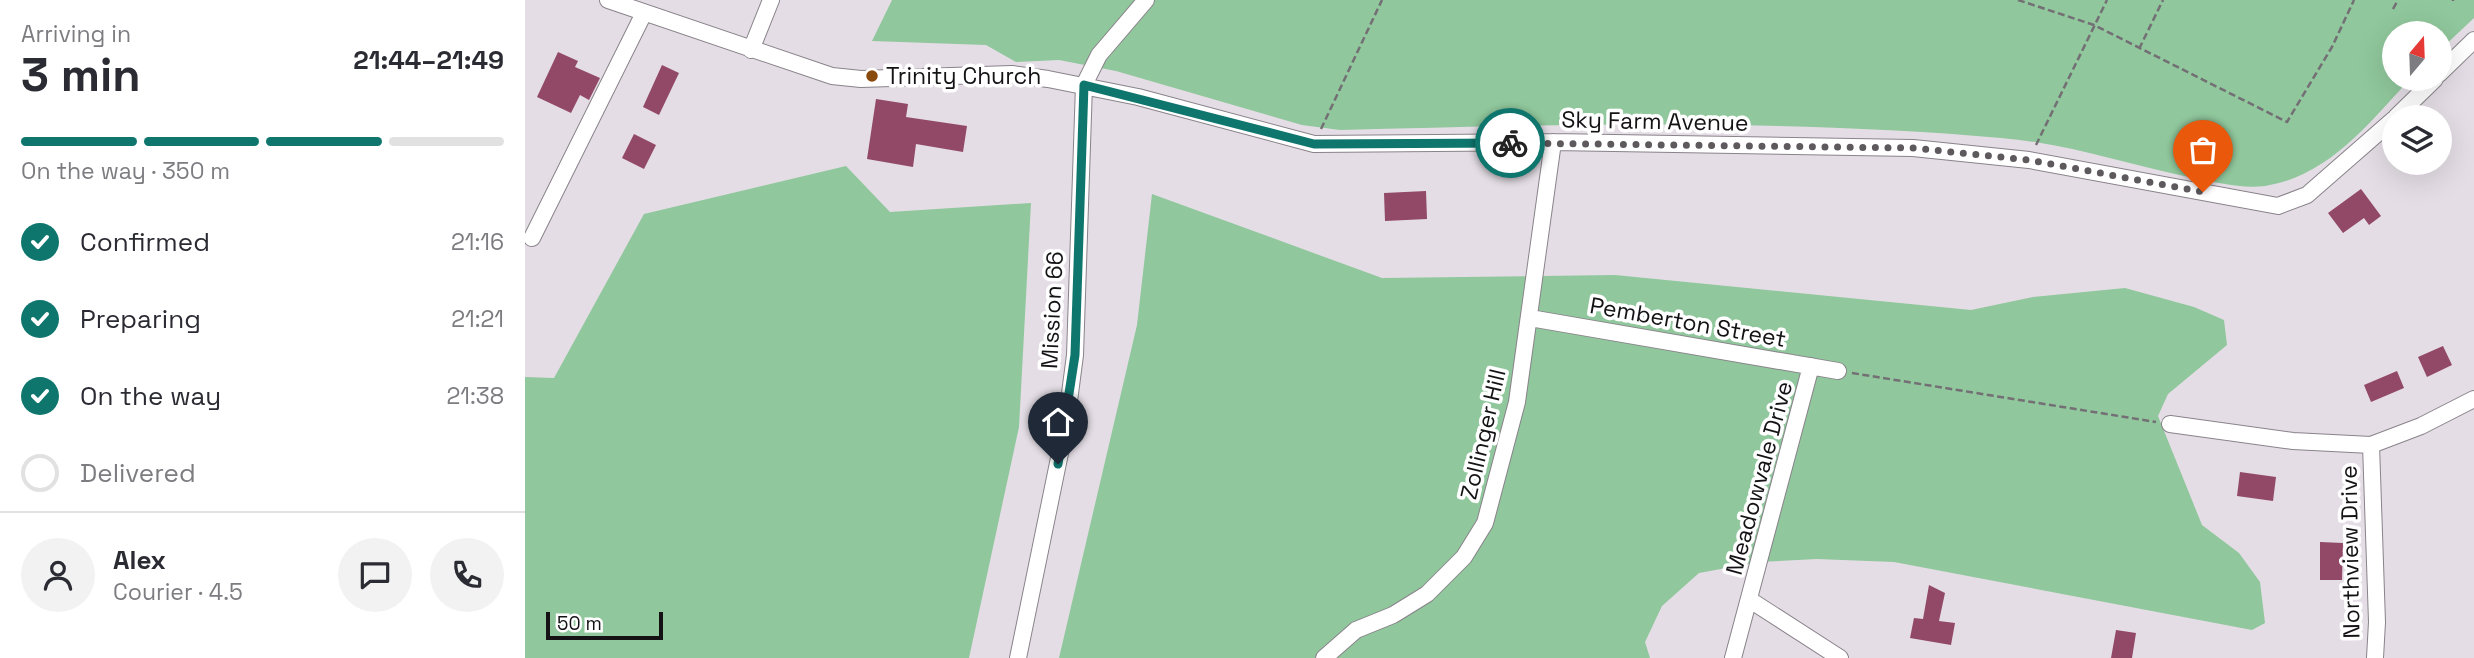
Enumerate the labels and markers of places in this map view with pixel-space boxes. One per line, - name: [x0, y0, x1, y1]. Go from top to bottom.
- place label: Trinity Church: [886, 61, 1041, 91]
- marker: Trinity Church: [864, 68, 880, 84]
- pin: [2173, 120, 2233, 192]
- pin: [1028, 392, 1088, 464]

